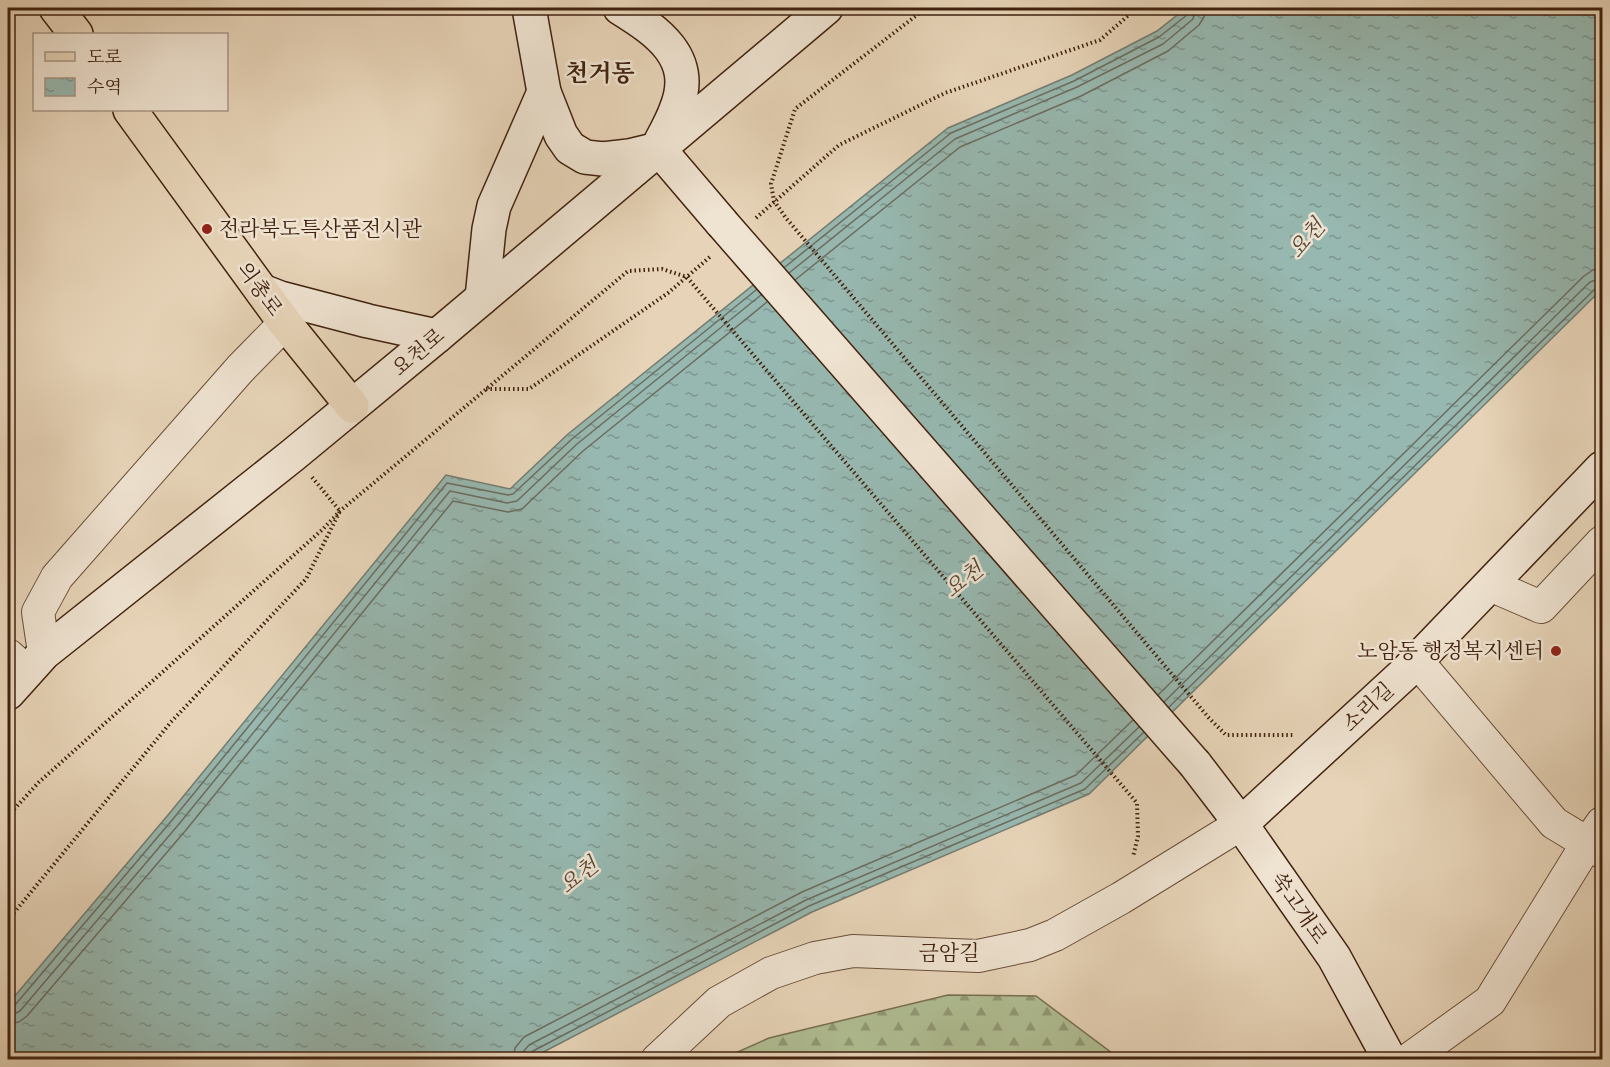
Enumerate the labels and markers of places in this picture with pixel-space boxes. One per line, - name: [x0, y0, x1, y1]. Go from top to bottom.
- place label: 전라북도특산품전시관: [219, 216, 423, 245]
- marker: 전라북도특산품전시관: [200, 222, 214, 236]
- place label: 노암동 행정복지센터: [1357, 638, 1544, 667]
- marker: 노암동 행정복지센터: [1549, 644, 1563, 658]

